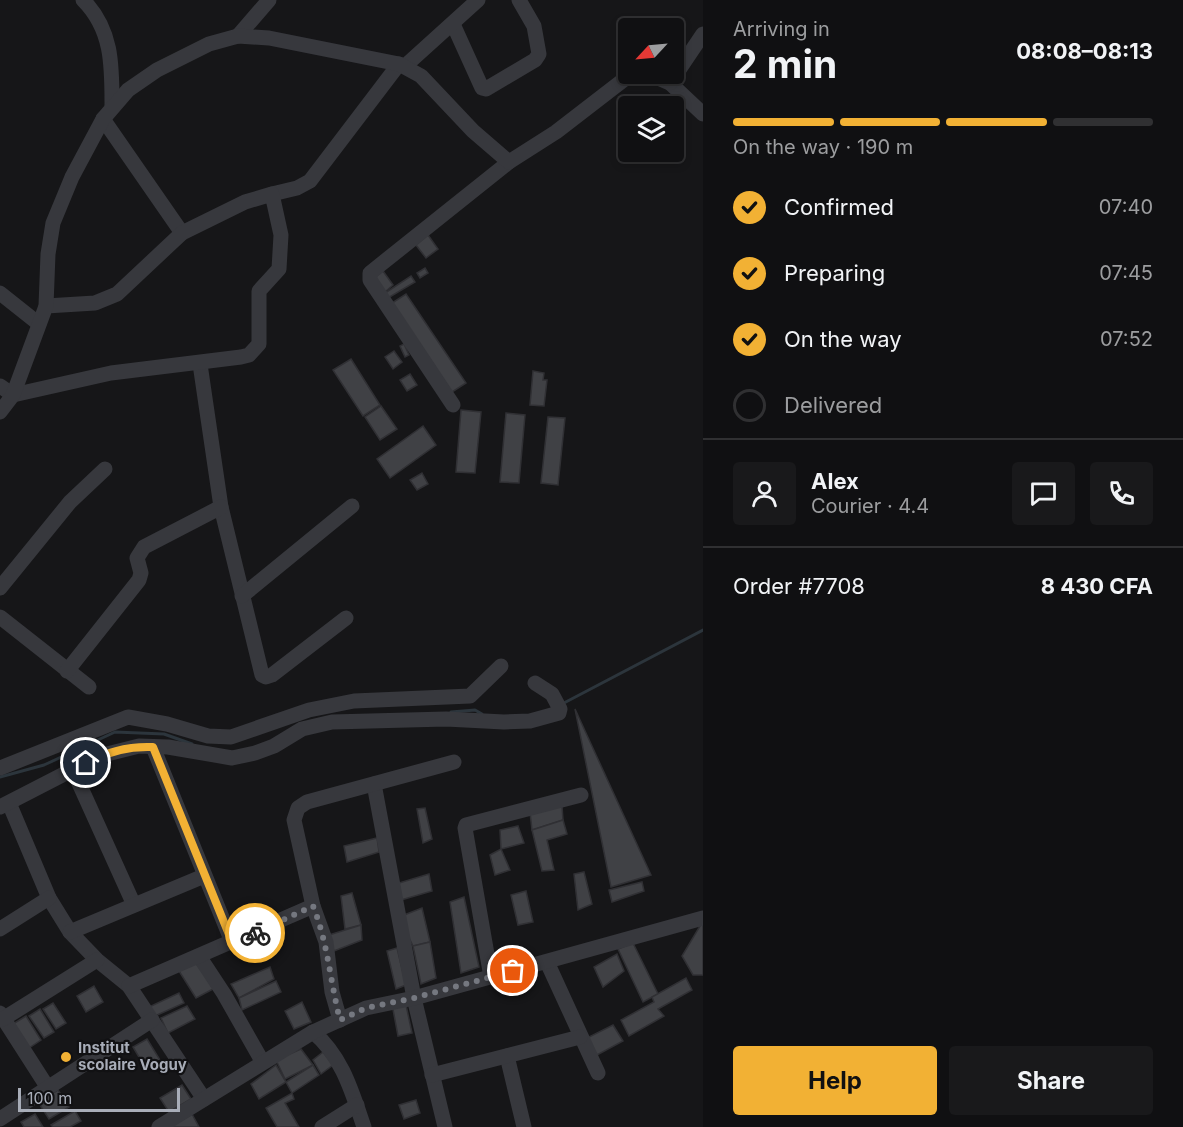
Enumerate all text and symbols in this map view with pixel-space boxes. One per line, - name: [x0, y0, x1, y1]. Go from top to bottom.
- text: Arriving in: [733, 17, 830, 41]
- north arrow: [618, 18, 684, 84]
- map controls: [618, 18, 684, 162]
- text: 08:08–08:13: [1016, 38, 1153, 64]
- text: 2 min: [733, 40, 837, 87]
- button: layers: [618, 96, 684, 162]
- text: On the way · 190 m: [733, 135, 913, 159]
- icon: check: [733, 191, 766, 224]
- text: Confirmed: [784, 194, 894, 220]
- text: 07:40: [1099, 195, 1153, 219]
- icon: check: [733, 257, 766, 290]
- text: Preparing: [784, 260, 885, 286]
- text: 07:45: [1099, 261, 1153, 285]
- icon: check: [733, 323, 766, 356]
- text: On the way: [784, 326, 902, 352]
- text: 07:52: [1100, 327, 1153, 351]
- text: Delivered: [784, 392, 882, 418]
- button: person: [733, 462, 796, 525]
- button: chat: [1012, 462, 1075, 525]
- button: phone: [1090, 462, 1153, 525]
- text: Alex: [811, 468, 859, 494]
- text: Courier · 4.4: [811, 494, 929, 518]
- text: Order #7708: [733, 573, 865, 599]
- text: 8 430 CFA: [1041, 573, 1153, 599]
- pin: [60, 737, 111, 788]
- icon: home: [69, 746, 102, 779]
- courier: [225, 903, 285, 963]
- icon: bike: [239, 917, 272, 950]
- pin: [487, 945, 538, 996]
- icon: bag: [496, 954, 529, 987]
- place label: Institut scolaire Voguy: [78, 1038, 187, 1074]
- button: Help: [733, 1046, 937, 1115]
- button: Share: [949, 1046, 1153, 1115]
- marker: Institut scolaire Voguy: [59, 1050, 73, 1064]
- scale bar: [18, 1085, 180, 1112]
- text: 100 m: [27, 1088, 72, 1108]

